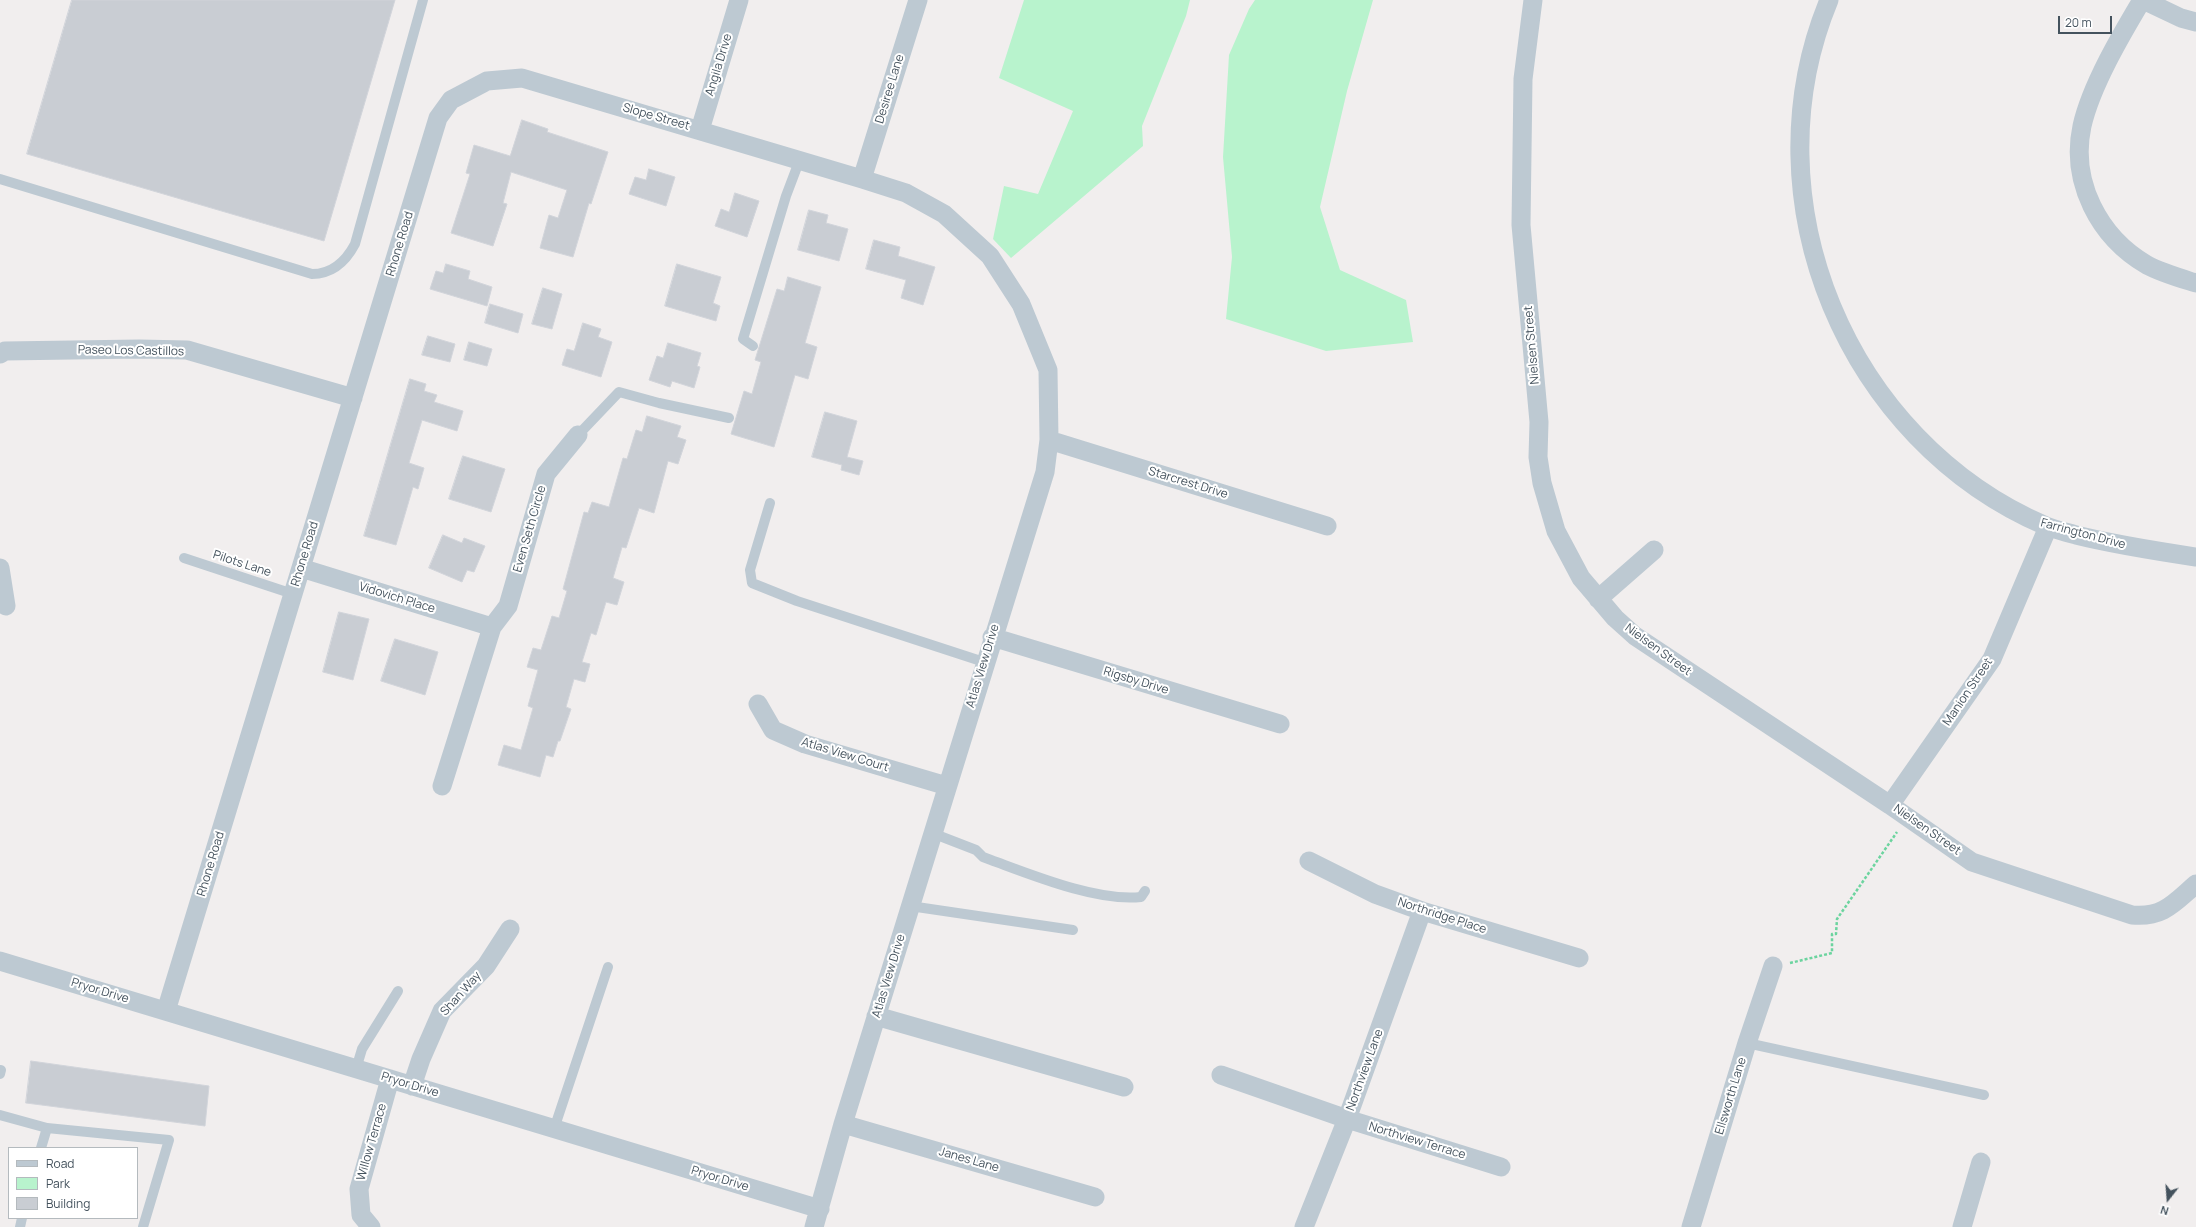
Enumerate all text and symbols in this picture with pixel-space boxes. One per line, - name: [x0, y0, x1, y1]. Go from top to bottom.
- scale bar: [2060, 8, 2114, 34]
- text: 20 m: [2065, 14, 2092, 31]
- street label: Angila Drive: [703, 32, 735, 98]
- street label: Desiree Lane: [873, 53, 907, 125]
- street label: Slope Street: [621, 101, 691, 133]
- street label: Rhone Road: [383, 210, 417, 278]
- street label: Nielsen Street: [1521, 305, 1543, 385]
- street label: Paseo Los Castillos: [78, 343, 184, 359]
- street label: Starcrest Drive: [1146, 464, 1230, 502]
- street label: Even Seth Circle: [511, 484, 549, 574]
- street label: Farrington Drive: [2039, 516, 2127, 552]
- street label: Rhone Road: [288, 520, 322, 588]
- street label: Pilots Lane: [211, 548, 273, 580]
- street label: Vidovich Place: [357, 580, 437, 616]
- street label: Nielsen Street: [1622, 621, 1694, 679]
- street label: Atlas View Drive: [963, 622, 1003, 710]
- street label: Manion Street: [1940, 655, 1996, 729]
- street label: Rigsby Drive: [1102, 664, 1170, 698]
- street label: Atlas View Court: [800, 735, 890, 775]
- street label: Nielsen Street: [1891, 802, 1963, 858]
- street label: Rhone Road: [194, 830, 228, 898]
- street label: Northridge Place: [1396, 895, 1488, 937]
- street label: Atlas View Drive: [869, 932, 909, 1020]
- street label: Shan Way: [438, 969, 484, 1019]
- street label: Pryor Drive: [69, 975, 131, 1007]
- street label: Northview Lane: [1344, 1027, 1386, 1113]
- street label: Ellsworth Lane: [1712, 1056, 1750, 1136]
- street label: Pryor Drive: [379, 1069, 441, 1101]
- street label: Willow Terrace: [354, 1102, 390, 1182]
- street label: Northview Terrace: [1367, 1119, 1467, 1163]
- street label: Janes Lane: [937, 1145, 1001, 1175]
- legend: [8, 1147, 138, 1219]
- text: Road: [46, 1155, 74, 1172]
- street label: Pryor Drive: [689, 1163, 751, 1195]
- text: Park: [46, 1175, 70, 1192]
- north arrow: [2148, 1179, 2188, 1219]
- text: Building: [46, 1195, 90, 1212]
- text: N: [2158, 1203, 2170, 1219]

